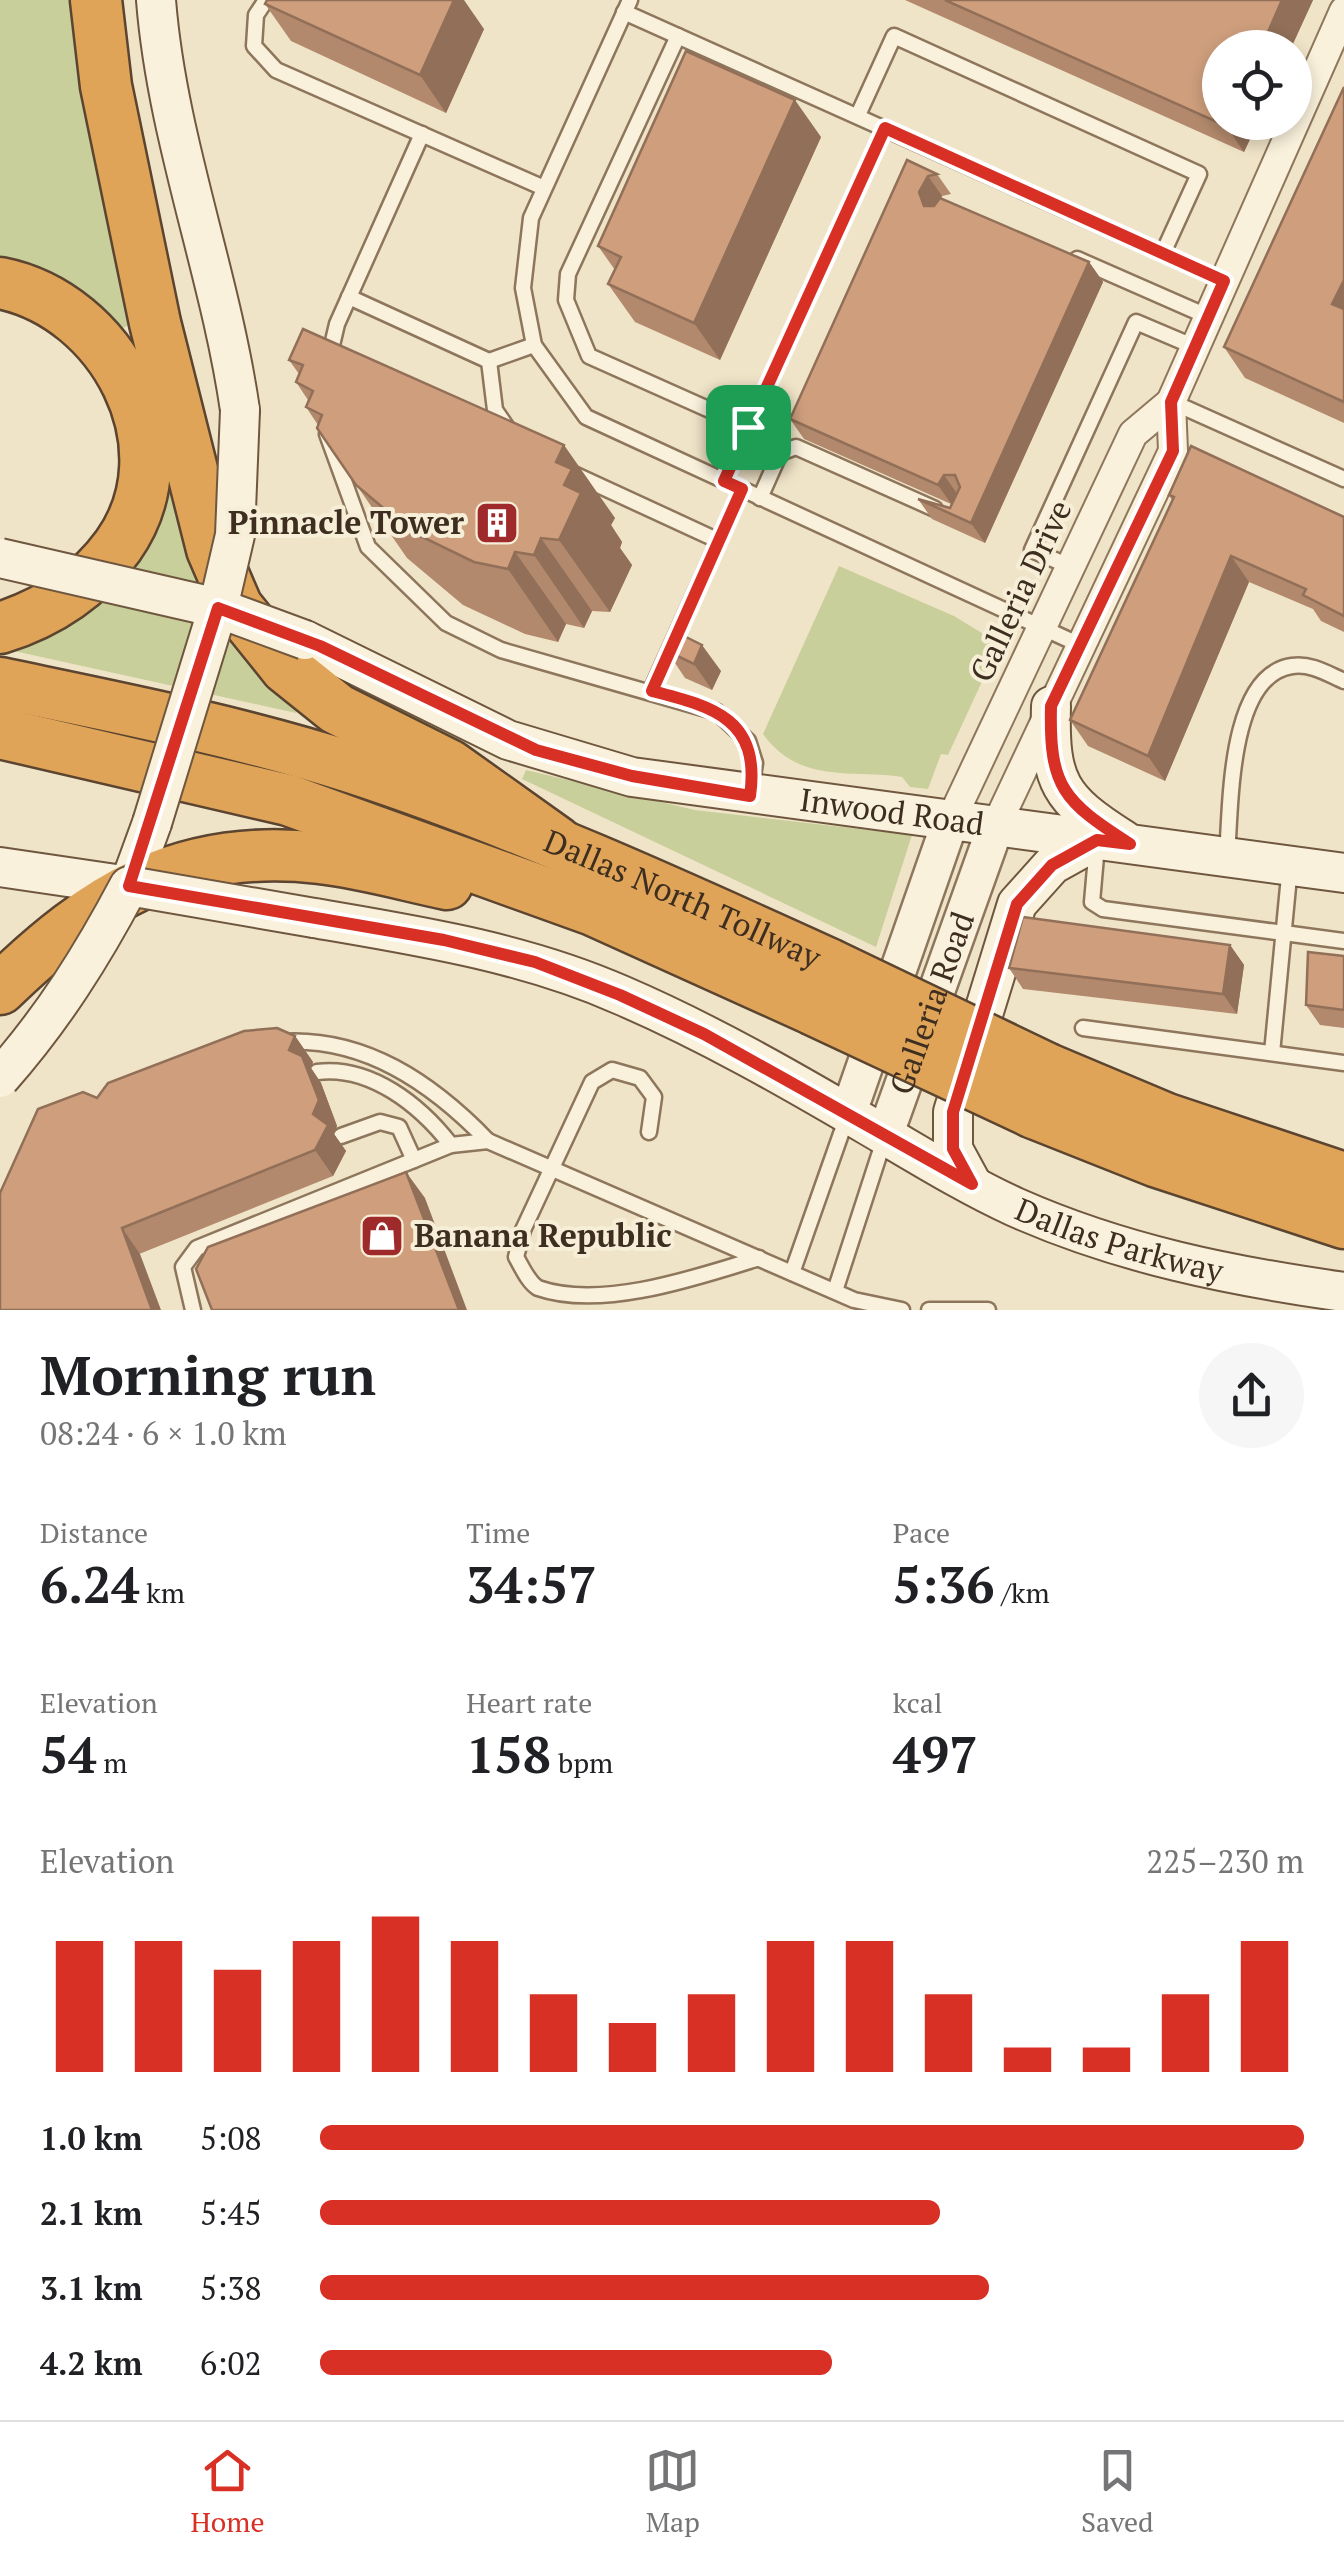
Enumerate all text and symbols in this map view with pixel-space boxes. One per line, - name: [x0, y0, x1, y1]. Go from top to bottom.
- map controls: [1202, 30, 1312, 140]
- button: locate: [1202, 30, 1312, 140]
- pin: [706, 385, 791, 470]
- icon: arrive: [721, 400, 776, 455]
- street label: Galleria Drive: [960, 493, 1080, 688]
- building icon: Pinnacle Tower: [474, 500, 520, 546]
- place label: Pinnacle Tower: [228, 501, 464, 543]
- street label: Inwood Road: [797, 778, 987, 844]
- street label: Dallas North Tollway: [538, 819, 829, 978]
- street label: Galleria Road: [879, 906, 983, 1100]
- street label: Dallas Parkway: [1009, 1188, 1228, 1291]
- shop icon: Banana Republic: [359, 1213, 405, 1259]
- place label: Banana Republic: [414, 1214, 672, 1256]
- text: Morning run: [40, 1338, 376, 1411]
- button: share: [1199, 1343, 1304, 1448]
- text: 08:24 · 6 × 1.0 km: [40, 1412, 287, 1454]
- text: Distance: [40, 1514, 148, 1551]
- text: Time: [466, 1514, 530, 1551]
- text: Pace: [893, 1514, 950, 1551]
- text: 6.24: [40, 1551, 140, 1617]
- text: 34:57: [466, 1551, 596, 1617]
- text: 5:36: [893, 1551, 995, 1617]
- text: km: [140, 1574, 185, 1611]
- text: /km: [995, 1574, 1050, 1611]
- text: Elevation: [40, 1684, 158, 1721]
- text: Heart rate: [466, 1684, 592, 1721]
- text: kcal: [893, 1684, 942, 1721]
- text: 54: [40, 1721, 97, 1787]
- text: 158: [466, 1721, 551, 1787]
- text: 497: [893, 1721, 977, 1787]
- text: m: [97, 1744, 127, 1781]
- text: bpm: [551, 1744, 613, 1781]
- text: Elevation: [40, 1840, 174, 1882]
- text: 225–230 m: [1146, 1840, 1304, 1882]
- text: 1.0 km: [40, 2117, 143, 2159]
- text: 5:08: [200, 2117, 262, 2159]
- text: 2.1 km: [40, 2192, 143, 2234]
- text: 5:45: [200, 2192, 262, 2234]
- text: 3.1 km: [40, 2267, 143, 2309]
- text: 5:38: [200, 2267, 262, 2309]
- text: 4.2 km: [40, 2342, 143, 2384]
- text: 6:02: [200, 2342, 262, 2384]
- tab: Home: [190, 2443, 265, 2540]
- tab: Map: [645, 2443, 700, 2540]
- tab: Saved: [1081, 2443, 1154, 2540]

